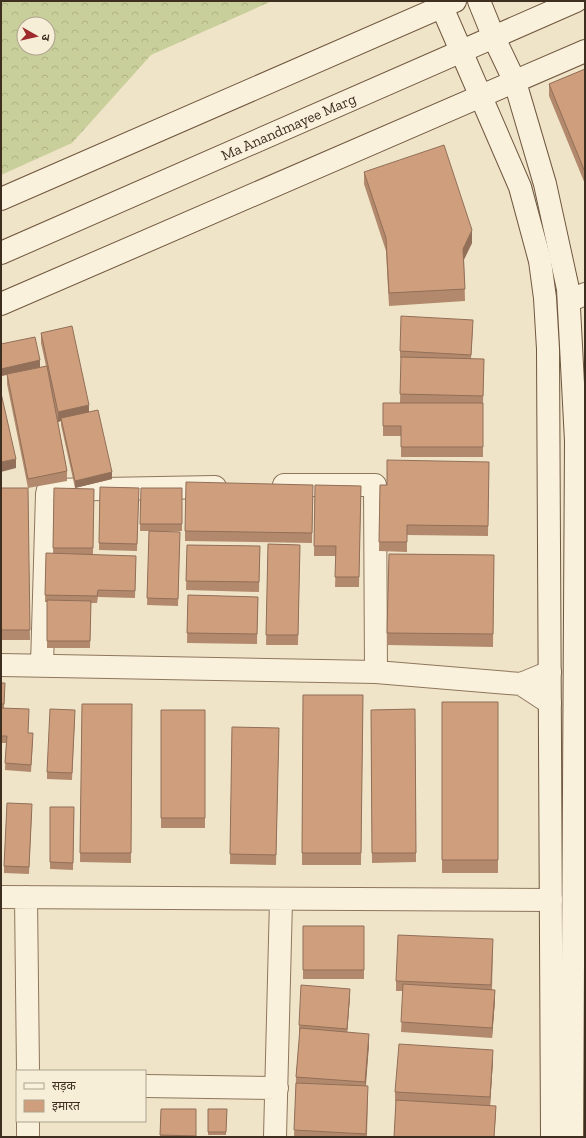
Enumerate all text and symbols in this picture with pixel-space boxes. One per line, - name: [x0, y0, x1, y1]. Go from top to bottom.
- north arrow: [16, 16, 56, 56]
- text: उ: [38, 33, 52, 42]
- street label: Ma Anandmayee Marg: [218, 90, 359, 164]
- legend: [16, 1070, 146, 1122]
- text: सड़क: [52, 1079, 77, 1093]
- text: इमारत: [52, 1099, 81, 1113]

